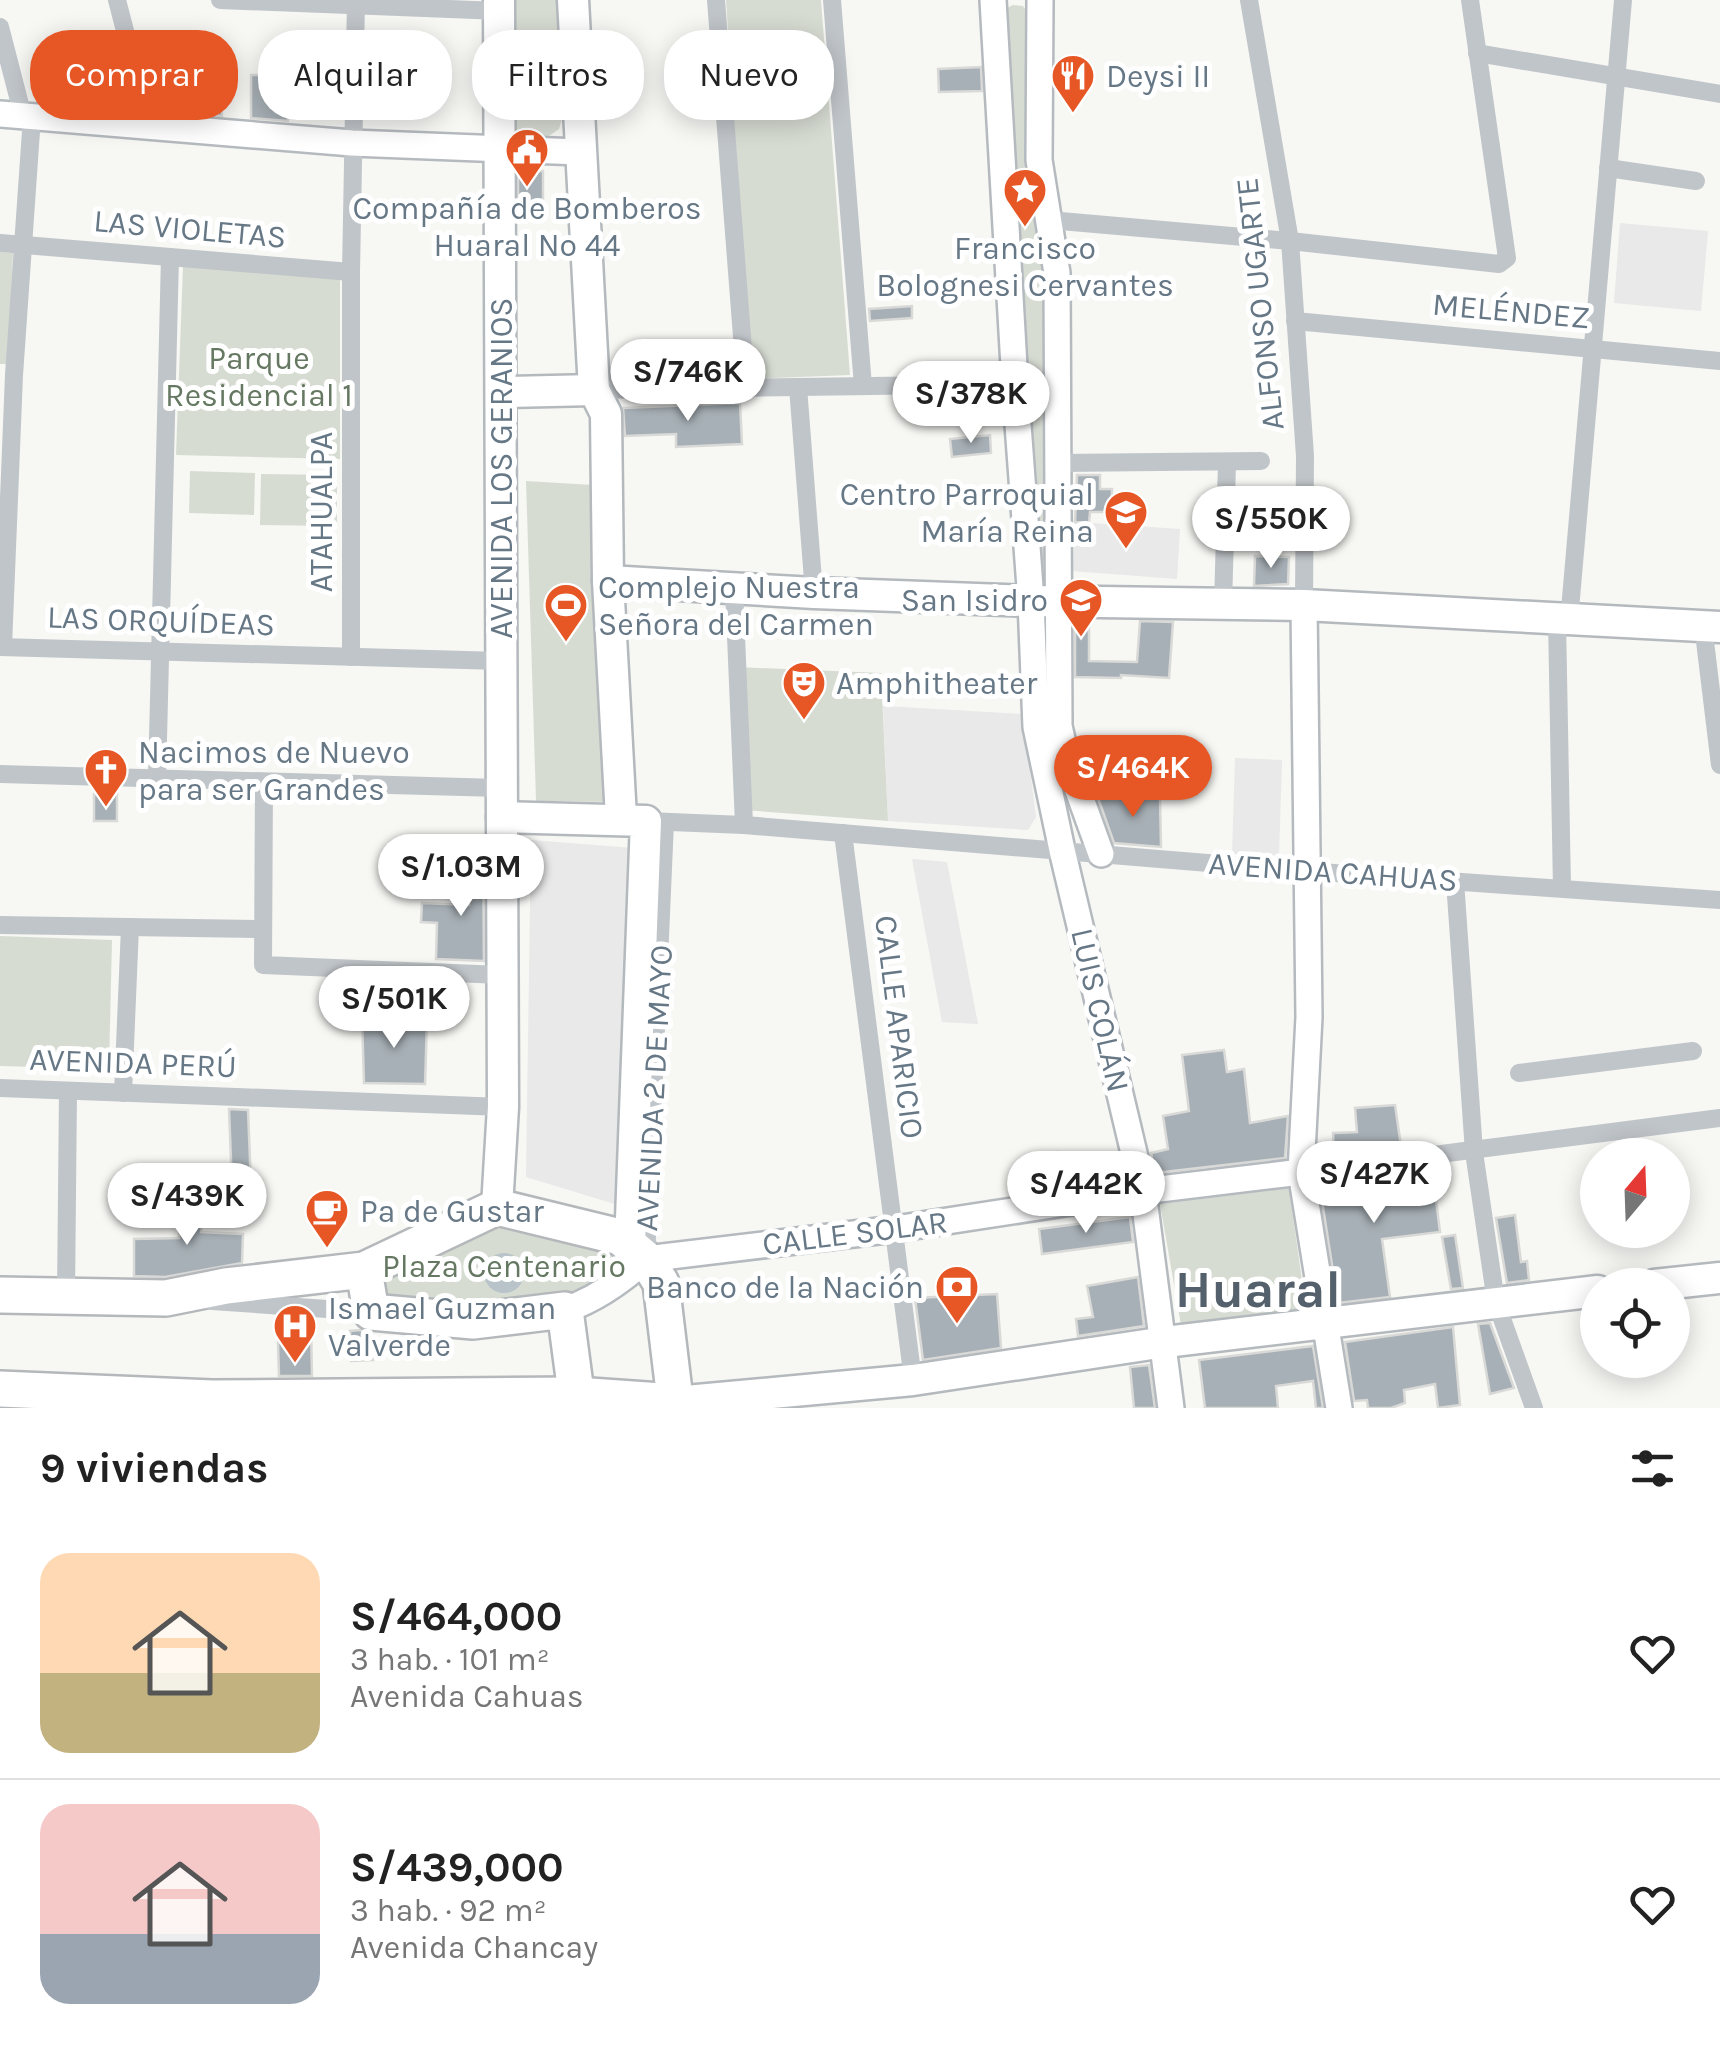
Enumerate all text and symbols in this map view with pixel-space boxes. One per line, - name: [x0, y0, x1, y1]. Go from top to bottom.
- chip: Comprar: [30, 30, 238, 120]
- chip: Alquilar: [258, 30, 452, 120]
- chip: Filtros: [472, 30, 644, 120]
- chip: Nuevo: [664, 30, 834, 120]
- restaurant icon: Deysi II: [1050, 53, 1096, 114]
- place label: Deysi II: [1106, 58, 1210, 95]
- public building icon: Compañía de Bomberos Huaral Nº 44: [504, 127, 550, 188]
- place icon: Francisco Bolognesi Cervantes: [1002, 167, 1048, 228]
- street label: ALFONSO UGARTE: [1228, 176, 1292, 432]
- place label: Compañía de Bomberos Huaral Nº 44: [353, 190, 702, 264]
- street label: LAS VIOLETAS: [92, 202, 288, 256]
- place label: Francisco Bolognesi Cervantes: [876, 230, 1174, 304]
- street label: MELÉNDEZ: [1431, 284, 1591, 336]
- street label: AVENIDA LOS GERANIOS: [483, 297, 520, 639]
- pin: S/746K: [607, 339, 769, 424]
- park label: Parque Residencial 1: [165, 340, 353, 414]
- text: S/746K: [633, 353, 743, 390]
- pin: S/378K: [890, 361, 1052, 446]
- text: S/378K: [915, 375, 1027, 412]
- street label: ATAHUALPA: [303, 432, 340, 592]
- place label: Centro Parroquial María Reina: [840, 476, 1094, 550]
- pin: S/550K: [1190, 486, 1352, 571]
- school or university icon: Centro Parroquial María Reina: [1103, 489, 1149, 550]
- text: S/550K: [1214, 500, 1328, 537]
- place label: Complejo Nuestra Señora del Carmen: [598, 569, 874, 643]
- school or university icon: San Isidro: [1058, 577, 1104, 638]
- sports icon: Complejo Nuestra Señora del Carmen: [543, 582, 589, 643]
- place label: San Isidro: [901, 582, 1048, 619]
- street label: LAS ORQUÍDEAS: [46, 597, 276, 643]
- theatre icon: Amphitheater: [781, 660, 827, 721]
- place label: Amphitheater: [836, 665, 1038, 702]
- place label: Nacimos de Nuevo para ser Grandes: [138, 734, 410, 808]
- pin: S/464K: [1052, 735, 1214, 820]
- church icon: Nacimos de Nuevo para ser Grandes: [83, 747, 129, 808]
- text: S/464K: [1076, 749, 1190, 786]
- pin: S/1.03M: [369, 834, 553, 919]
- street label: AVENIDA CAHUAS: [1207, 845, 1459, 899]
- text: S/1.03M: [400, 848, 522, 885]
- street label: CALLE APARICIO: [867, 913, 931, 1141]
- street label: LUIS COLÁN: [1063, 924, 1139, 1096]
- street label: AVENIDA 2 DE MAYO: [628, 944, 680, 1232]
- pin: S/501K: [313, 966, 475, 1051]
- text: S/501K: [341, 980, 447, 1017]
- street label: AVENIDA PERÚ: [29, 1039, 237, 1085]
- north arrow: [1580, 1138, 1690, 1248]
- map controls: [1580, 1138, 1690, 1378]
- pin: S/427K: [1293, 1141, 1455, 1226]
- pin: S/442K: [1005, 1151, 1167, 1236]
- text: S/427K: [1319, 1155, 1429, 1192]
- pin: S/439K: [106, 1163, 268, 1248]
- text: S/442K: [1029, 1165, 1143, 1202]
- text: S/439K: [130, 1177, 244, 1214]
- cafe icon: Pa de Gustar: [304, 1188, 350, 1249]
- place label: Pa de Gustar: [360, 1193, 544, 1230]
- street label: CALLE SOLAR: [760, 1203, 950, 1263]
- park label: Plaza Centenario: [382, 1248, 626, 1285]
- district label: Huaral: [1175, 1259, 1341, 1320]
- bank icon: Banco de la Nación: [934, 1264, 980, 1325]
- button: locate: [1580, 1268, 1690, 1378]
- place label: Banco de la Nación: [646, 1269, 924, 1306]
- place label: Ismael Guzman Valverde: [328, 1290, 556, 1364]
- hospital icon: Ismael Guzman Valverde: [272, 1303, 318, 1364]
- icon: filters: [1625, 1441, 1680, 1496]
- text: 9 viviendas: [40, 1443, 268, 1493]
- text: S/464,000: [350, 1591, 562, 1641]
- icon: home: [120, 1593, 240, 1713]
- icon: heart: [1625, 1626, 1680, 1681]
- text: 3 hab. · 101 m²: [350, 1641, 550, 1678]
- text: Avenida Cahuas: [350, 1678, 584, 1715]
- text: S/439,000: [350, 1842, 564, 1892]
- icon: home: [120, 1844, 240, 1964]
- icon: heart: [1625, 1877, 1680, 1932]
- text: 3 hab. · 92 m²: [350, 1892, 546, 1929]
- text: Avenida Chancay: [350, 1929, 598, 1966]

